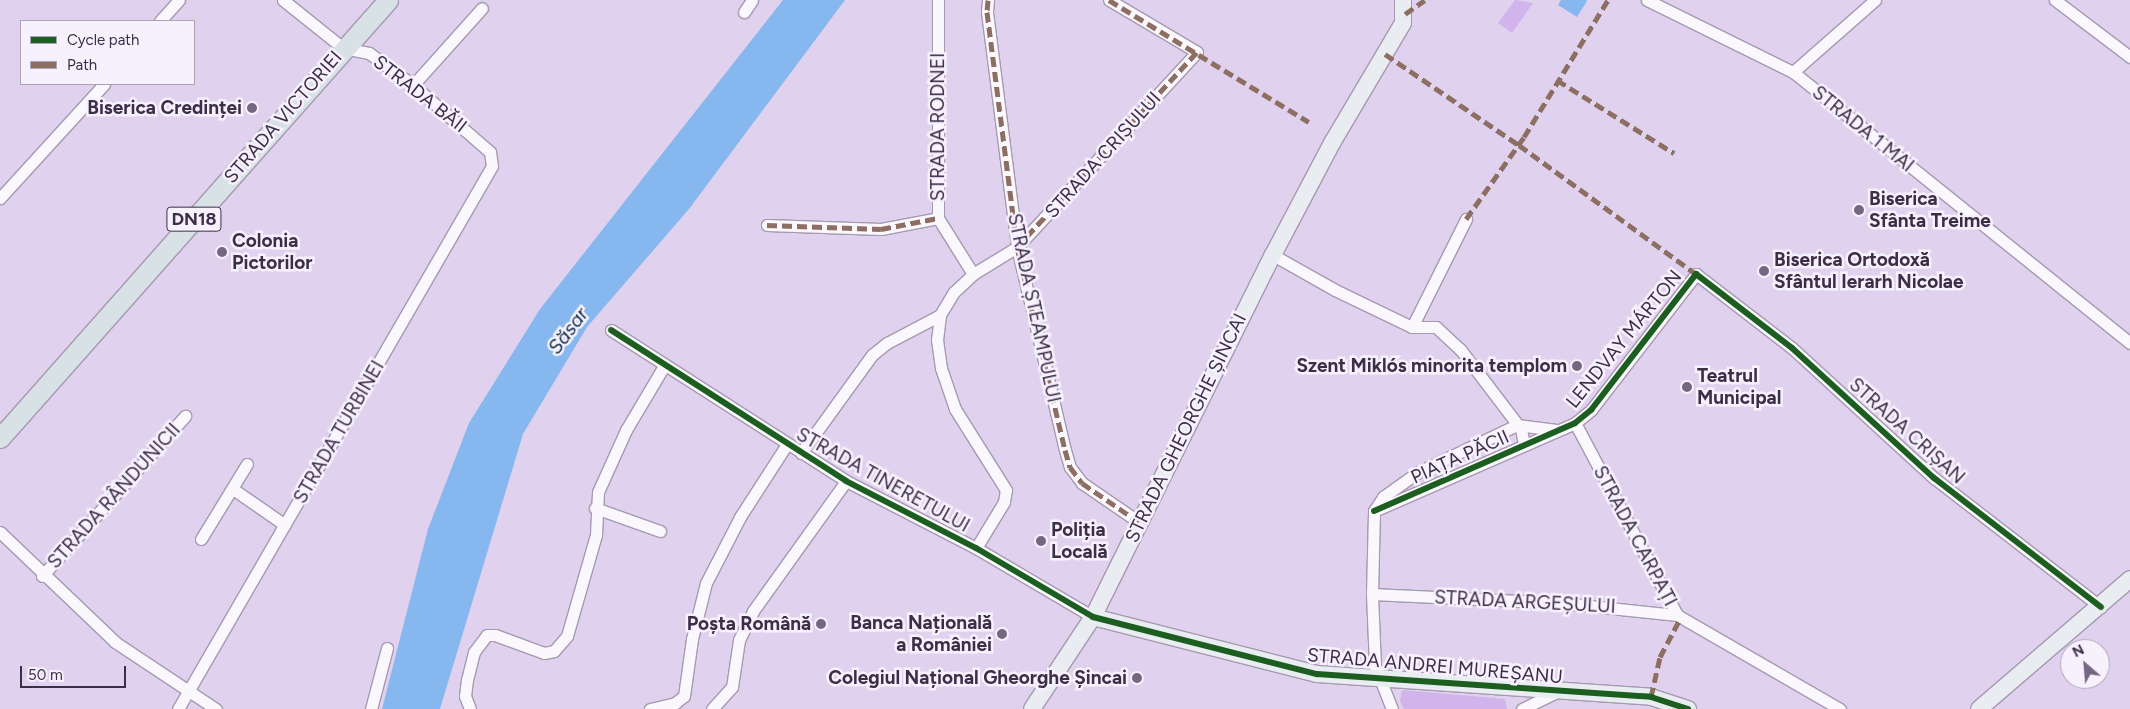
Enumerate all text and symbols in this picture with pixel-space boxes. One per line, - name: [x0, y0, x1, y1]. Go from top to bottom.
- legend: [20, 20, 195, 85]
- text: Cycle path: [67, 31, 139, 49]
- street label: STRADA VICTORIEI: [219, 46, 347, 188]
- street label: STRADA BĂII: [369, 50, 471, 138]
- street label: STRADA RODNEI: [927, 53, 949, 201]
- text: Path: [67, 56, 97, 74]
- street label: STRADA 1 MAI: [1808, 81, 1918, 177]
- street label: STRADA CRIȘULUI: [1040, 87, 1166, 223]
- place label: Biserica Credinței: [87, 97, 242, 119]
- marker: Biserica Credinței: [246, 102, 258, 114]
- place label: Biserica Sfânta Treime: [1869, 188, 1991, 232]
- road number: DN18: [165, 203, 223, 234]
- marker: Biserica Sfânta Treime: [1853, 204, 1865, 216]
- street label: STRADA ȘTEAMPULUI: [1003, 211, 1065, 405]
- place label: Colonia Pictorilor: [232, 230, 312, 274]
- marker: Colonia Pictorilor: [216, 246, 228, 258]
- place label: Biserica Ortodoxă Sfântul Ierarh Nicolae: [1774, 249, 1964, 293]
- marker: Biserica Ortodoxă Sfântul Ierarh Nicolae: [1758, 265, 1770, 277]
- street label: LENDVAY MÁRTON: [1561, 266, 1687, 412]
- water label: Săsar: [543, 303, 593, 359]
- street label: STRADA GHEORGHE ȘINCAI: [1121, 310, 1251, 546]
- place label: Szent Miklós minorita templom: [1296, 355, 1567, 377]
- street label: STRADA TURBINEI: [289, 356, 389, 508]
- marker: Szent Miklós minorita templom: [1571, 360, 1583, 372]
- place label: Teatrul Municipal: [1697, 365, 1781, 409]
- street label: STRADA CRIȘAN: [1845, 373, 1969, 489]
- marker: Teatrul Municipal: [1681, 381, 1693, 393]
- street label: STRADA RÂNDUNICII: [43, 419, 185, 573]
- street label: STRADA TINERETULUI: [792, 423, 974, 537]
- street label: PIAȚA PĂCII: [1407, 425, 1513, 489]
- street label: STRADA CARPAȚI: [1588, 462, 1682, 610]
- place label: Poliția Locală: [1051, 519, 1107, 563]
- marker: Poliția Locală: [1035, 535, 1047, 547]
- street label: STRADA ARGEȘULUI: [1434, 586, 1616, 618]
- place label: Banca Națională a României: [850, 612, 992, 656]
- place label: Poșta Română: [687, 613, 811, 635]
- marker: Poșta Română: [815, 618, 827, 630]
- marker: Banca Națională a României: [996, 628, 1008, 640]
- north arrow: [2060, 639, 2110, 689]
- text: N: [2070, 641, 2087, 661]
- street label: STRADA ANDREI MUREȘANU: [1306, 643, 1564, 689]
- scale bar: [22, 656, 129, 688]
- text: 50 m: [28, 666, 63, 684]
- place label: Colegiul Național Gheorghe Șincai: [828, 667, 1127, 689]
- marker: Colegiul Național Gheorghe Șincai: [1131, 672, 1143, 684]

